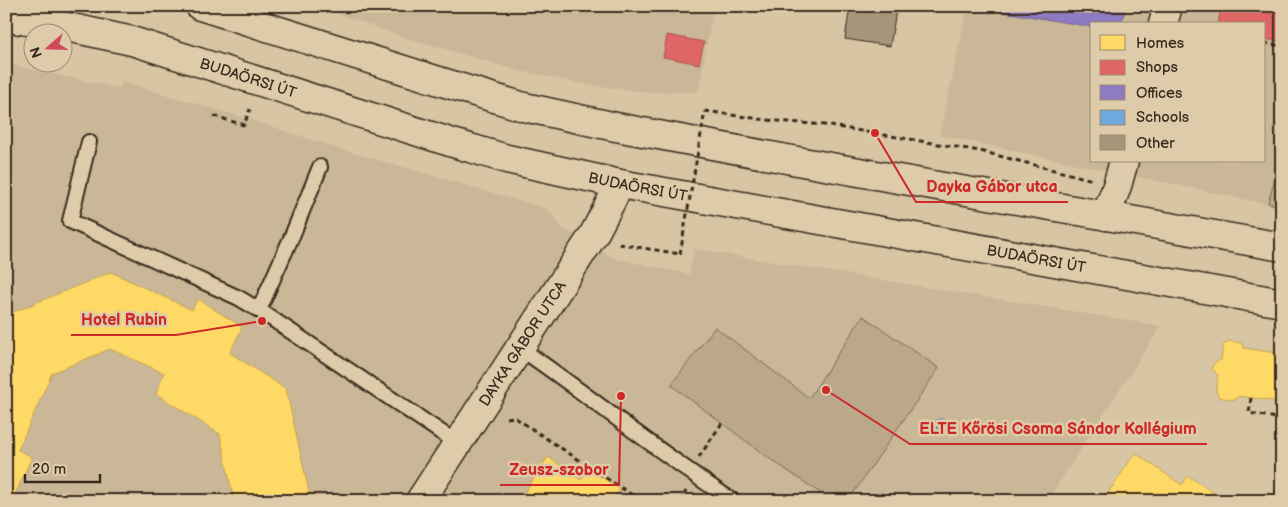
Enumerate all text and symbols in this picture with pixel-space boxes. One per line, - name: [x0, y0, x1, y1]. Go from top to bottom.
- north arrow: [22, 22, 72, 72]
- legend: [1090, 22, 1266, 162]
- text: Homes: [1136, 34, 1185, 53]
- text: N: [26, 44, 46, 60]
- street label: BUDAÖRSI ÚT: [197, 54, 299, 103]
- text: Shops: [1136, 58, 1179, 77]
- text: Offices: [1136, 84, 1183, 103]
- text: Schools: [1136, 108, 1190, 127]
- text: Other: [1136, 134, 1175, 153]
- street label: BUDAÖRSI ÚT: [586, 168, 689, 206]
- callout: Dayka Gábor utca: [916, 171, 1068, 202]
- text: Dayka Gábor utca: [926, 178, 1058, 197]
- street label: BUDAÖRSI ÚT: [985, 241, 1087, 278]
- street label: DAYKA GÁBOR UTCA: [475, 277, 571, 410]
- callout: Hotel Rubin: [71, 304, 176, 335]
- text: Hotel Rubin: [81, 311, 167, 330]
- callout: ELTE Kőrösi Csoma Sándor Kollégium: [910, 413, 1207, 444]
- text: ELTE Kőrösi Csoma Sándor Kollégium: [919, 420, 1197, 439]
- scale bar: [25, 452, 100, 484]
- callout: Zeusz-szobor: [500, 454, 619, 485]
- text: 20 m: [32, 460, 66, 479]
- text: Zeusz-szobor: [509, 461, 609, 480]

